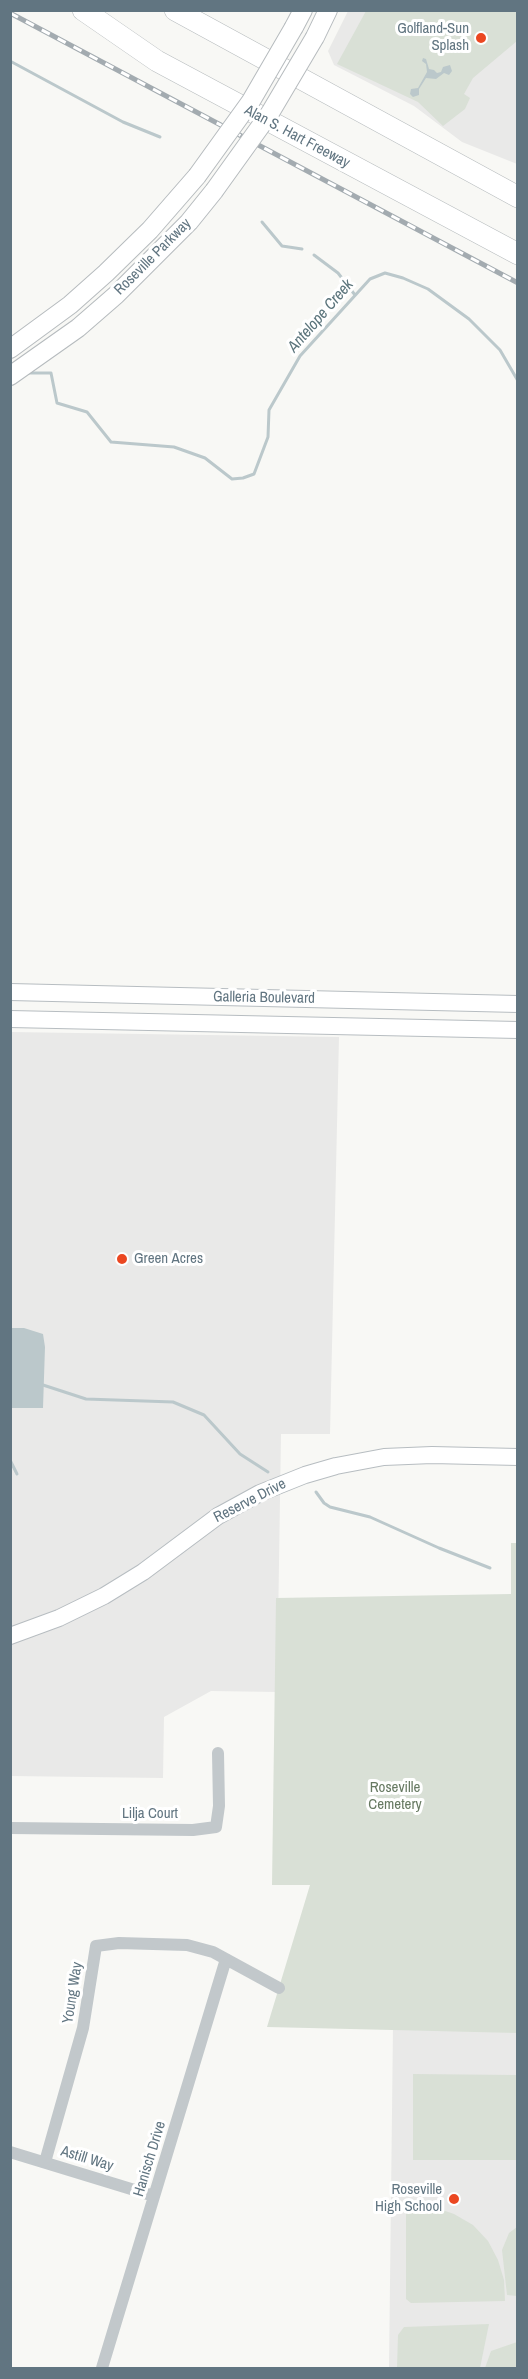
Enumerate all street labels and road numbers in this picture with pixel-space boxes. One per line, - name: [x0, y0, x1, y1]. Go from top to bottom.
- street label: Alan S. Hart Freeway: [241, 102, 353, 172]
- street label: Roseville Parkway: [111, 215, 195, 299]
- street label: Galleria Boulevard: [213, 988, 315, 1008]
- street label: Reserve Drive: [211, 1475, 289, 1527]
- street label: Lilja Court: [122, 1805, 178, 1823]
- street label: Young Way: [59, 1961, 87, 2025]
- street label: Hanisch Drive: [130, 2119, 170, 2199]
- street label: Astill Way: [58, 2142, 116, 2176]

